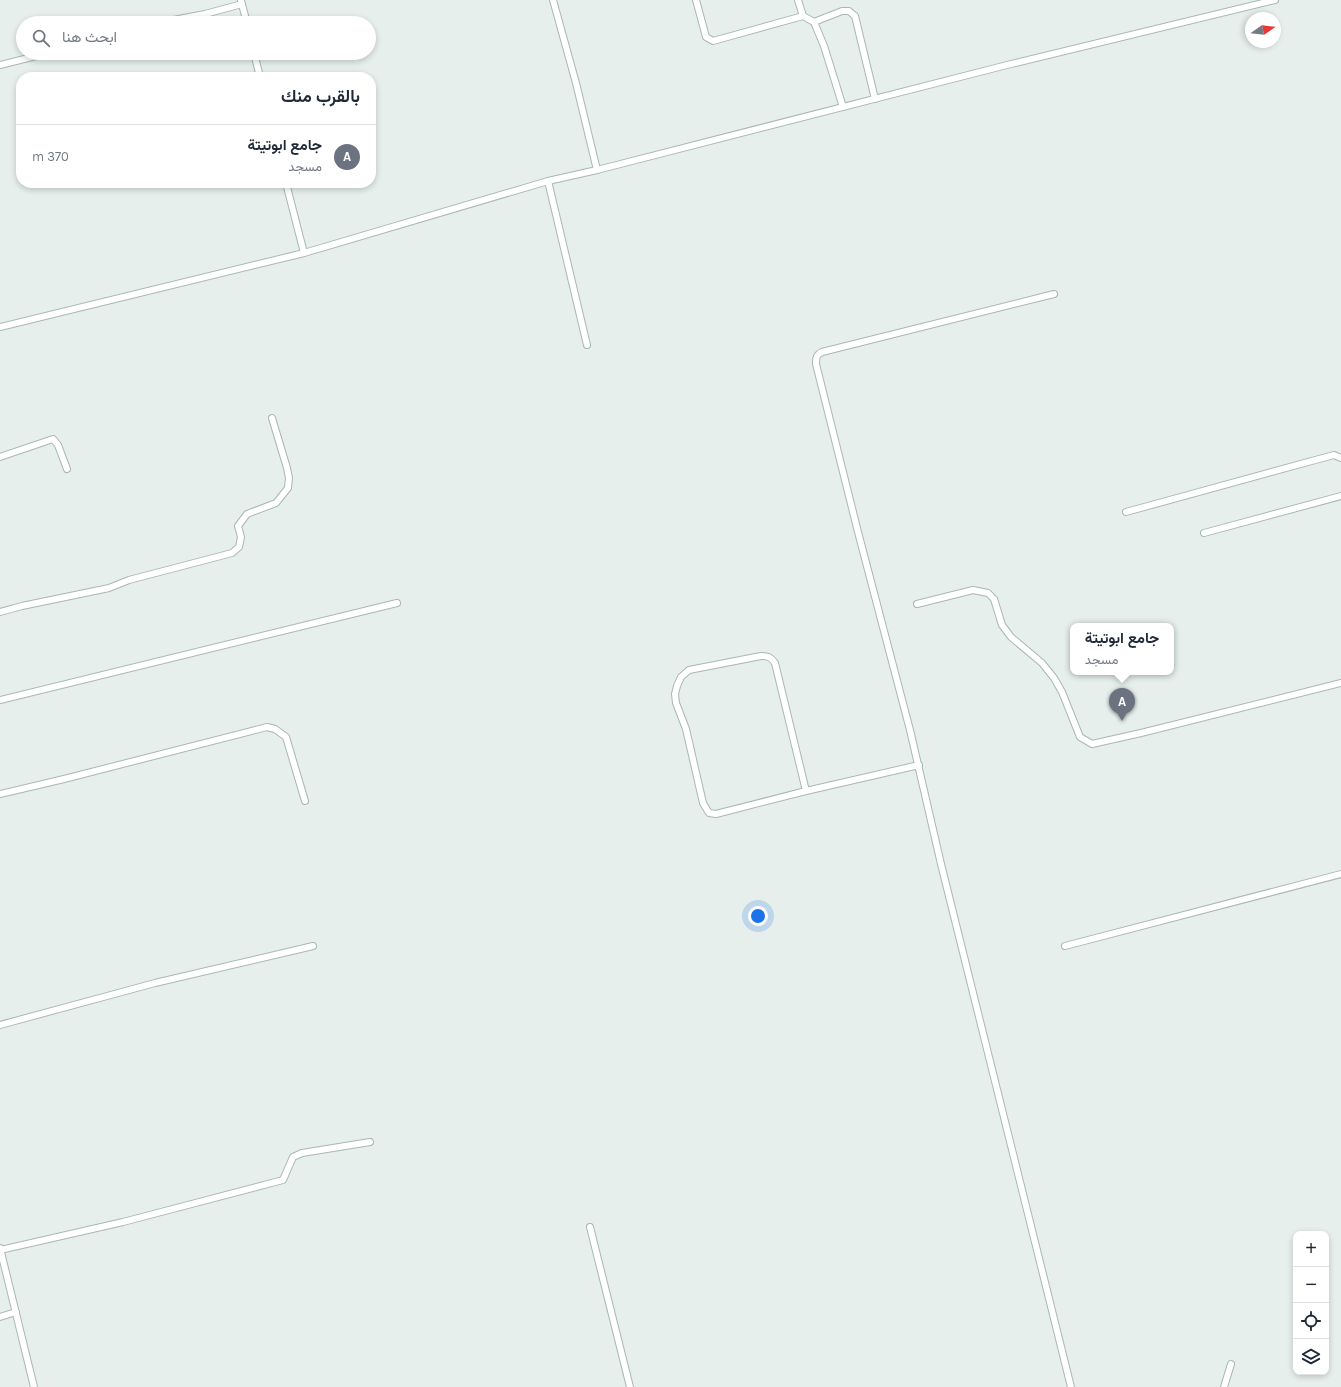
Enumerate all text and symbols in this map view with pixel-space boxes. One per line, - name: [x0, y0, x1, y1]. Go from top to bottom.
- north arrow: [1245, 12, 1281, 48]
- search box: [16, 16, 376, 60]
- icon: search: [30, 27, 52, 49]
- text: ابحث هنا: [62, 28, 117, 46]
- text: بالقرب منك: [281, 86, 360, 106]
- text: جامع ابوتيتة: [247, 136, 322, 154]
- text: 370 m: [32, 149, 69, 164]
- text: A: [343, 149, 351, 164]
- text: مسجد: [288, 159, 322, 174]
- popup: [1070, 623, 1174, 675]
- text: جامع ابوتيتة: [1085, 629, 1159, 647]
- text: مسجد: [1085, 652, 1118, 667]
- pin: A: [1109, 688, 1135, 721]
- your location: [748, 906, 768, 926]
- map controls: [1293, 1231, 1329, 1375]
- button: +: [1293, 1231, 1329, 1267]
- button: −: [1293, 1267, 1329, 1303]
- button: locate: [1293, 1303, 1329, 1339]
- button: layers: [1293, 1339, 1329, 1375]

